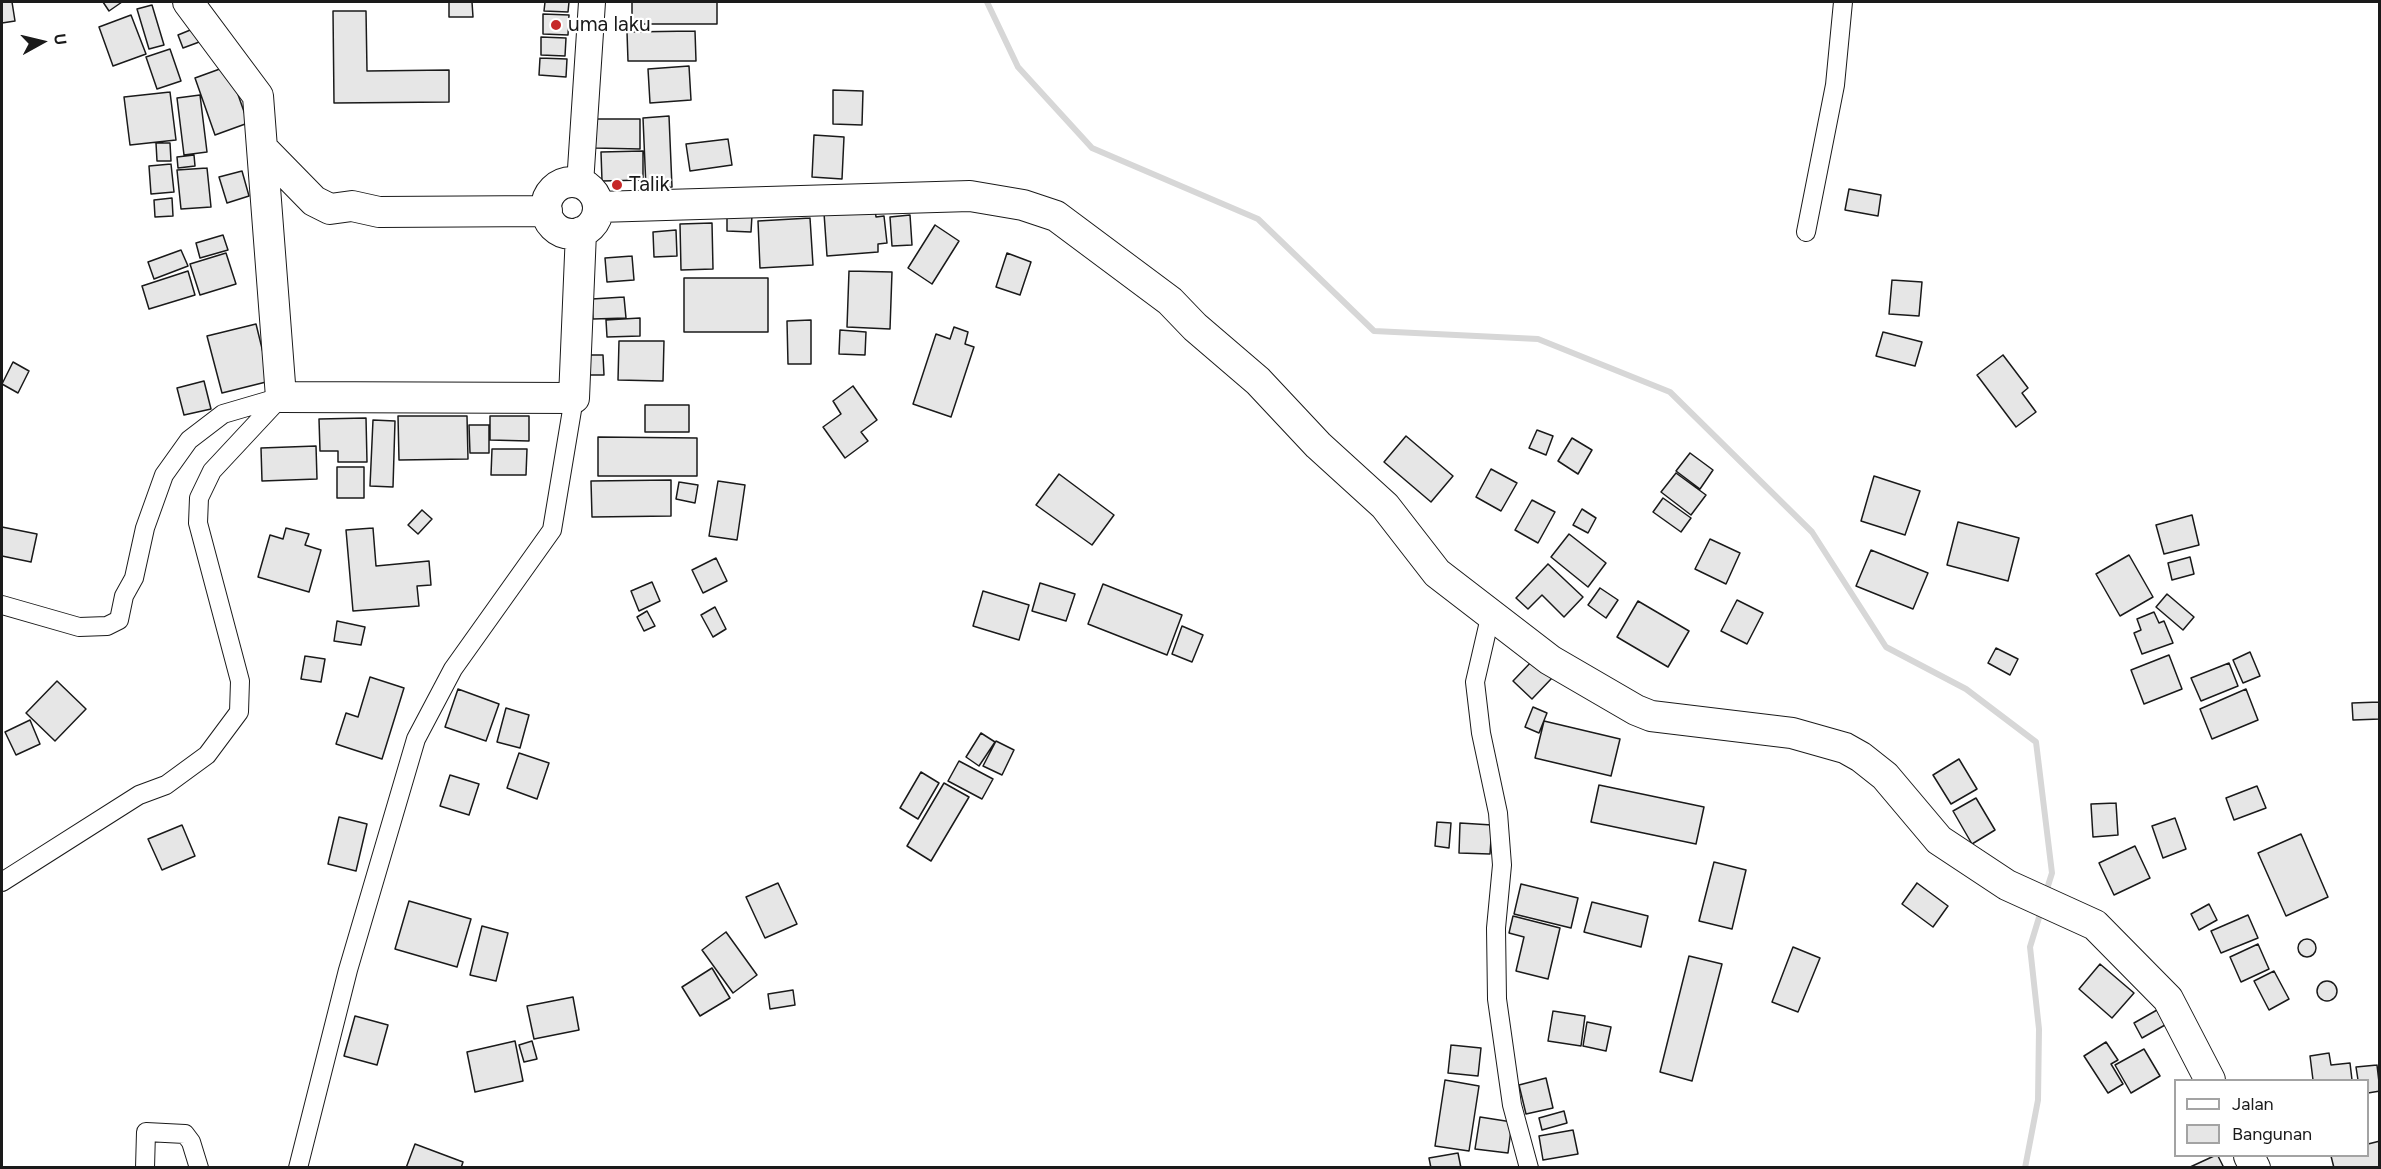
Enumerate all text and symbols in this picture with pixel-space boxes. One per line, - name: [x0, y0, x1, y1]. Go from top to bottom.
- north arrow: [12, 12, 72, 72]
- place label: uma laku: [568, 12, 651, 38]
- marker: uma laku: [549, 18, 563, 32]
- text: U: [50, 33, 71, 46]
- place label: Talik: [629, 172, 670, 198]
- marker: Talik: [610, 178, 624, 192]
- legend: [2174, 1079, 2369, 1157]
- text: Jalan: [2232, 1093, 2274, 1115]
- text: Bangunan: [2232, 1123, 2312, 1145]

